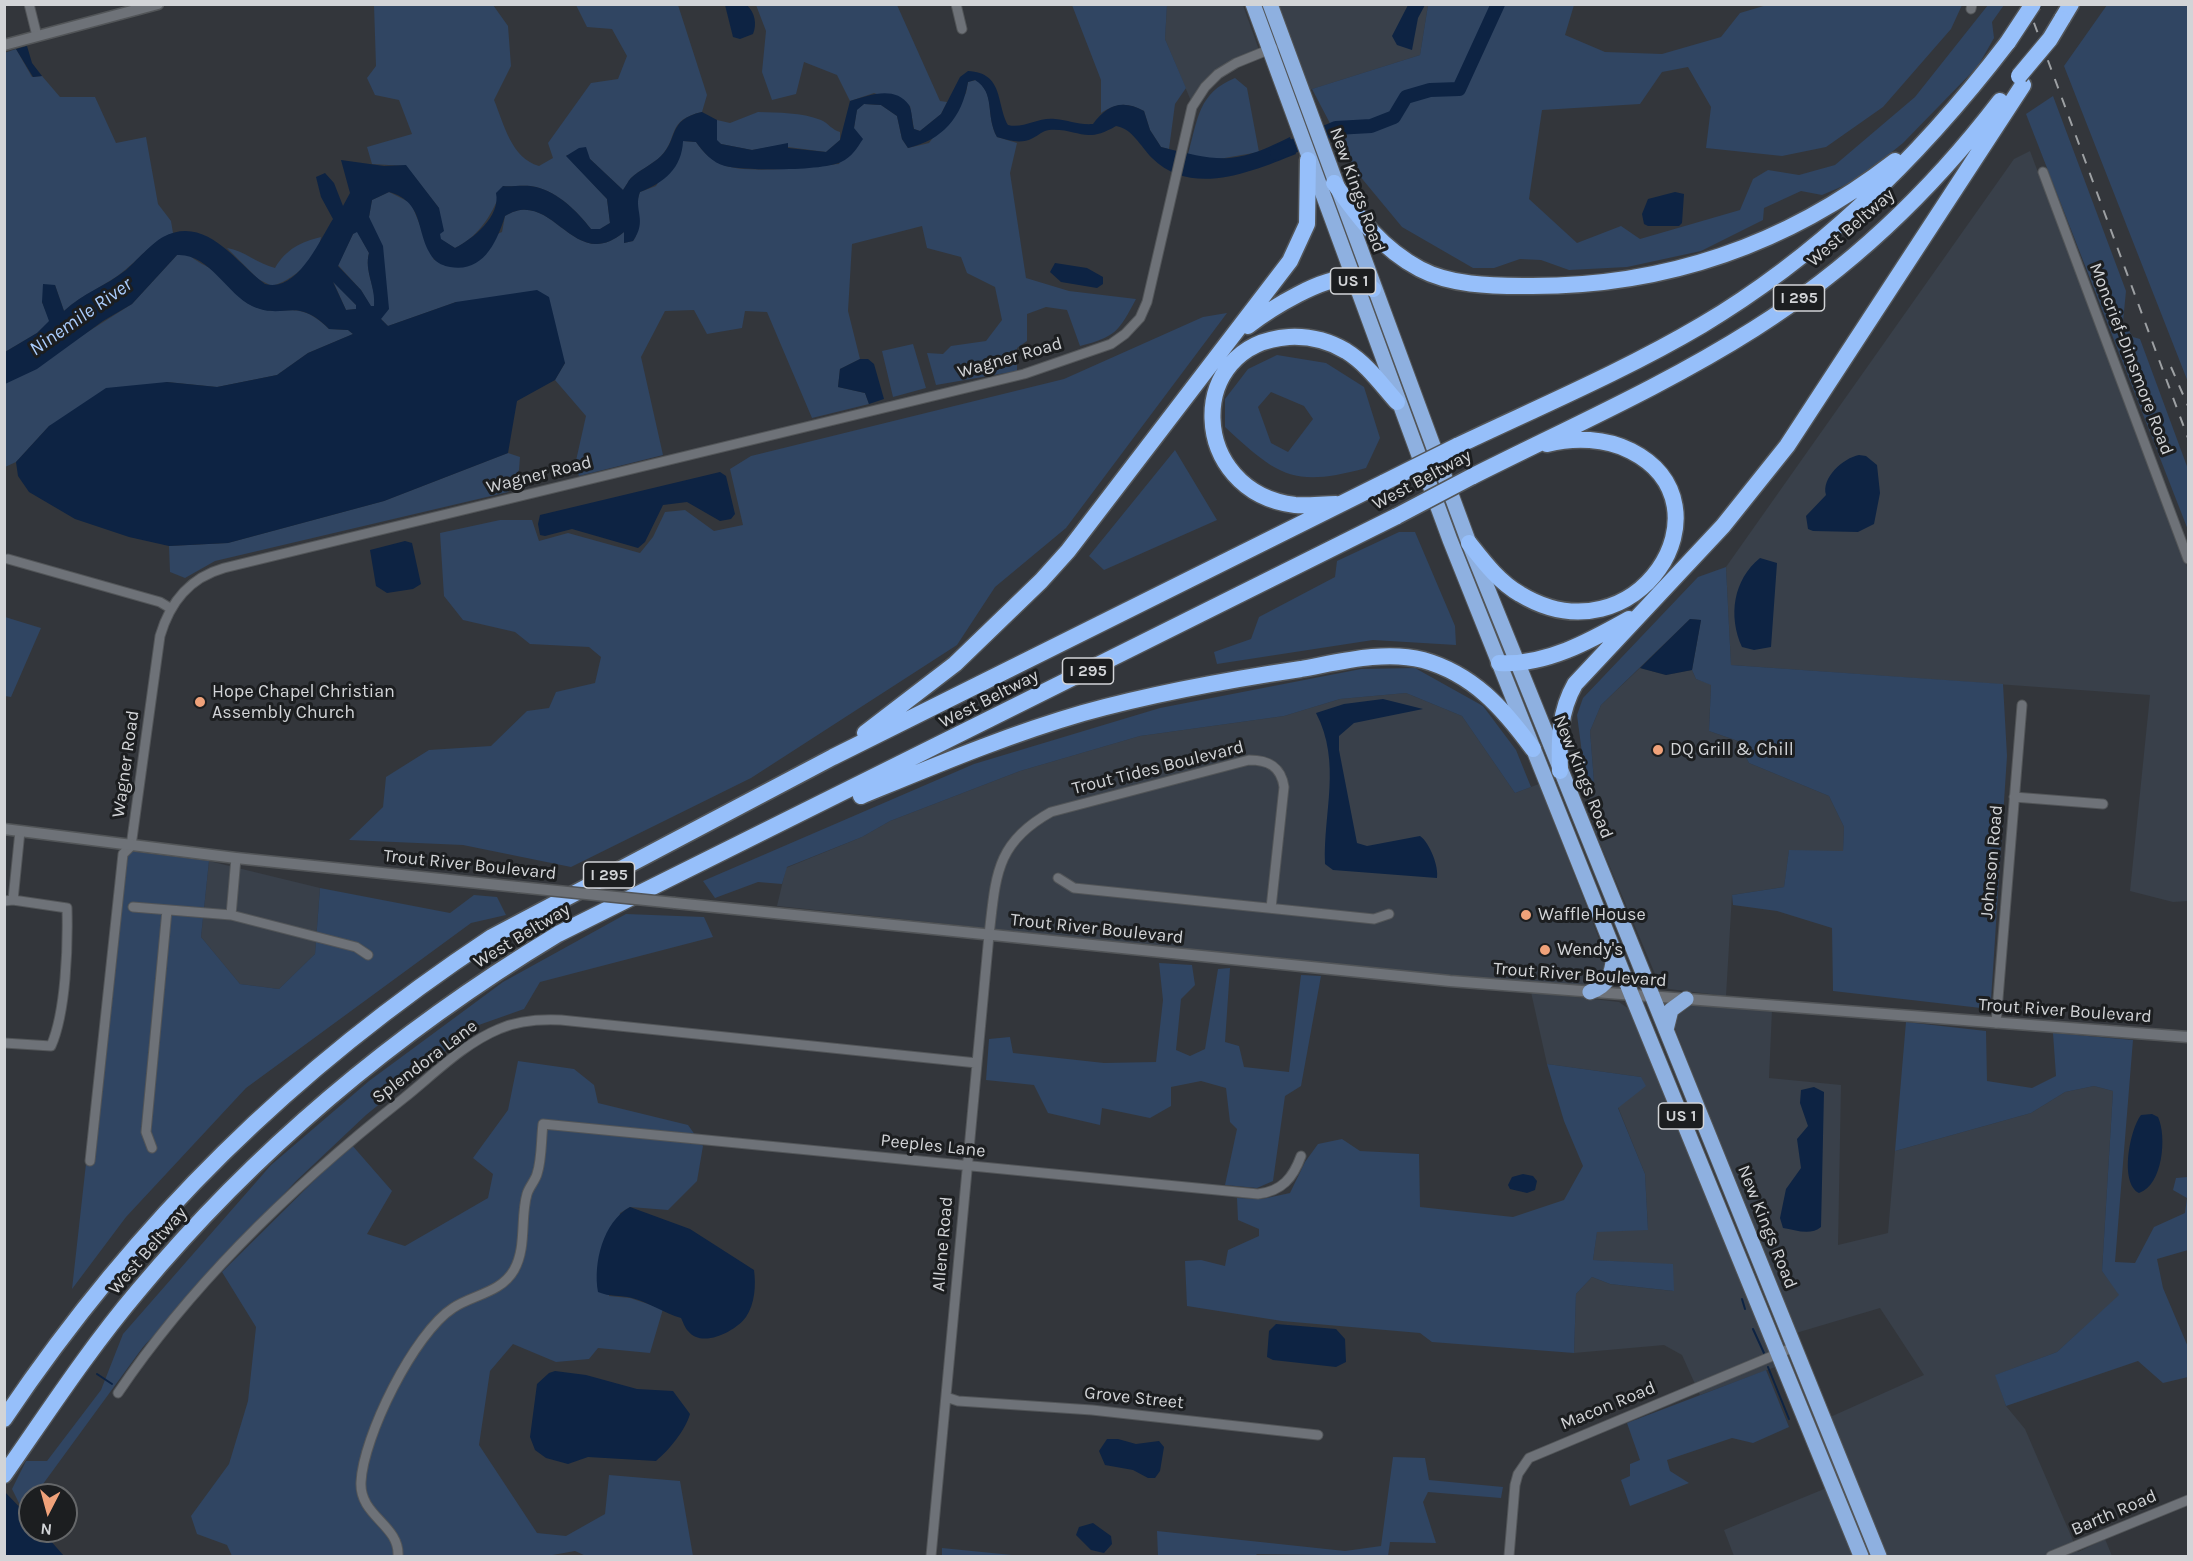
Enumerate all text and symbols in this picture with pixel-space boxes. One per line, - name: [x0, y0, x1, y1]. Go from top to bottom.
- street label: New Kings Road: [1324, 125, 1390, 255]
- street label: West Beltway: [1803, 184, 1899, 272]
- street label: Moncrief-Dinsmore Road: [2084, 260, 2178, 458]
- road number: US 1: [1330, 268, 1376, 294]
- water label: Ninemile River: [25, 273, 137, 361]
- road number: I 295: [1774, 285, 1824, 311]
- street label: Wagner Road: [955, 333, 1065, 383]
- street label: West Beltway: [1369, 445, 1475, 515]
- street label: Wagner Road: [484, 451, 594, 499]
- road number: I 295: [1062, 658, 1114, 684]
- street label: West Beltway: [936, 665, 1042, 733]
- place label: Hope Chapel Christian Assembly Church: [212, 681, 395, 724]
- marker: Hope Chapel Christian Assembly Church: [193, 695, 207, 709]
- street label: Wagner Road: [108, 709, 144, 819]
- street label: New Kings Road: [1548, 712, 1618, 842]
- street label: Trout Tides Boulevard: [1070, 736, 1246, 800]
- place label: DQ Grill & Chill: [1670, 739, 1794, 761]
- marker: DQ Grill & Chill: [1651, 743, 1665, 757]
- street label: Johnson Road: [1976, 804, 2008, 920]
- street label: Trout River Boulevard: [382, 845, 558, 885]
- road number: I 295: [584, 862, 634, 888]
- street label: West Beltway: [470, 899, 574, 973]
- place label: Waffle House: [1538, 904, 1646, 926]
- marker: Waffle House: [1519, 908, 1533, 922]
- street label: Trout River Boulevard: [1009, 909, 1185, 949]
- place label: Wendy's: [1557, 939, 1624, 961]
- marker: Wendy's: [1538, 943, 1552, 957]
- street label: Trout River Boulevard: [1493, 958, 1667, 992]
- street label: Trout River Boulevard: [1978, 994, 2152, 1028]
- street label: Splendora Lane: [368, 1015, 482, 1109]
- road number: US 1: [1658, 1103, 1704, 1129]
- street label: Peeples Lane: [879, 1130, 987, 1162]
- street label: New Kings Road: [1732, 1162, 1802, 1292]
- street label: Allene Road: [928, 1195, 958, 1293]
- street label: West Beltway: [104, 1203, 192, 1299]
- street label: Macon Road: [1557, 1377, 1659, 1435]
- street label: Grove Street: [1083, 1382, 1185, 1414]
- north arrow: [18, 1483, 78, 1543]
- street label: Barth Road: [2068, 1485, 2160, 1541]
- text: N: [40, 1519, 53, 1539]

